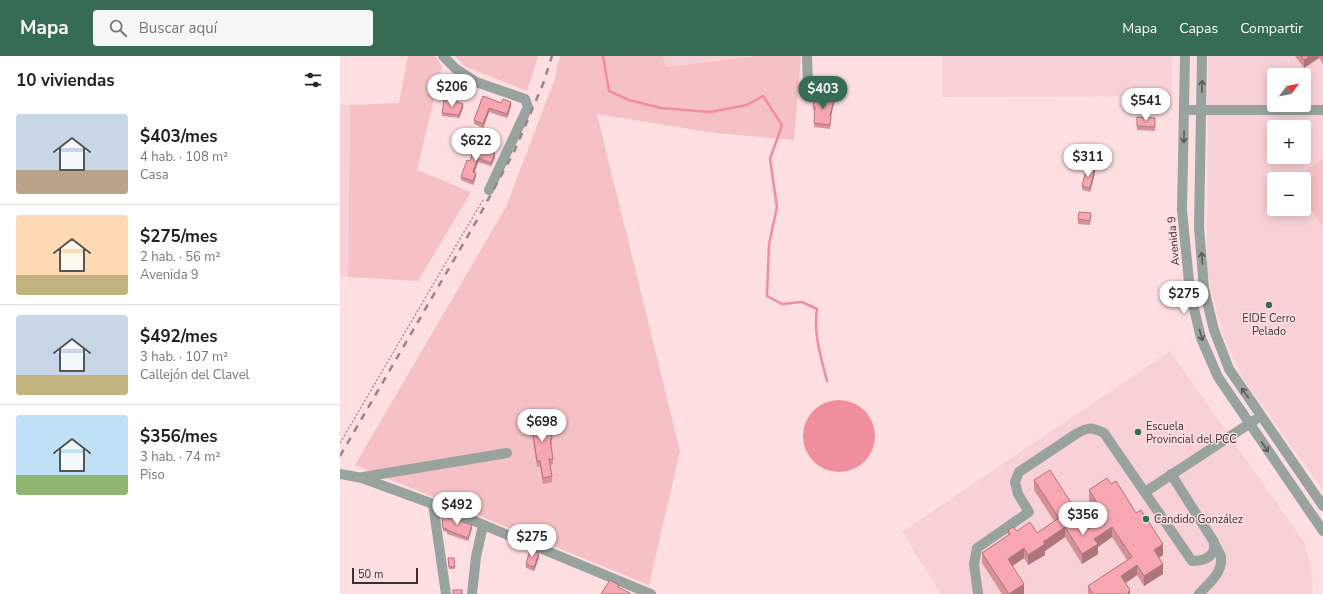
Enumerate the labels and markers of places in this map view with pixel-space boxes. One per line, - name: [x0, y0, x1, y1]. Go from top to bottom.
- pin: $206: [428, 74, 476, 108]
- pin: $403: [799, 76, 847, 110]
- pin: $541: [1122, 88, 1170, 122]
- pin: $622: [452, 128, 500, 162]
- pin: $311: [1064, 144, 1112, 178]
- pin: $275: [1160, 281, 1208, 315]
- marker: EIDE Cerro Pelado: [1264, 300, 1274, 310]
- place label: EIDE Cerro Pelado: [1242, 311, 1296, 339]
- pin: $698: [518, 409, 566, 443]
- place label: Escuela Provincial del PCC: [1146, 419, 1237, 447]
- marker: Escuela Provincial del PCC: [1133, 427, 1143, 437]
- pin: $492: [433, 492, 481, 526]
- pin: $356: [1059, 502, 1107, 536]
- place label: Candido González: [1154, 512, 1243, 527]
- marker: Candido González: [1141, 514, 1151, 524]
- pin: $275: [508, 524, 556, 558]

